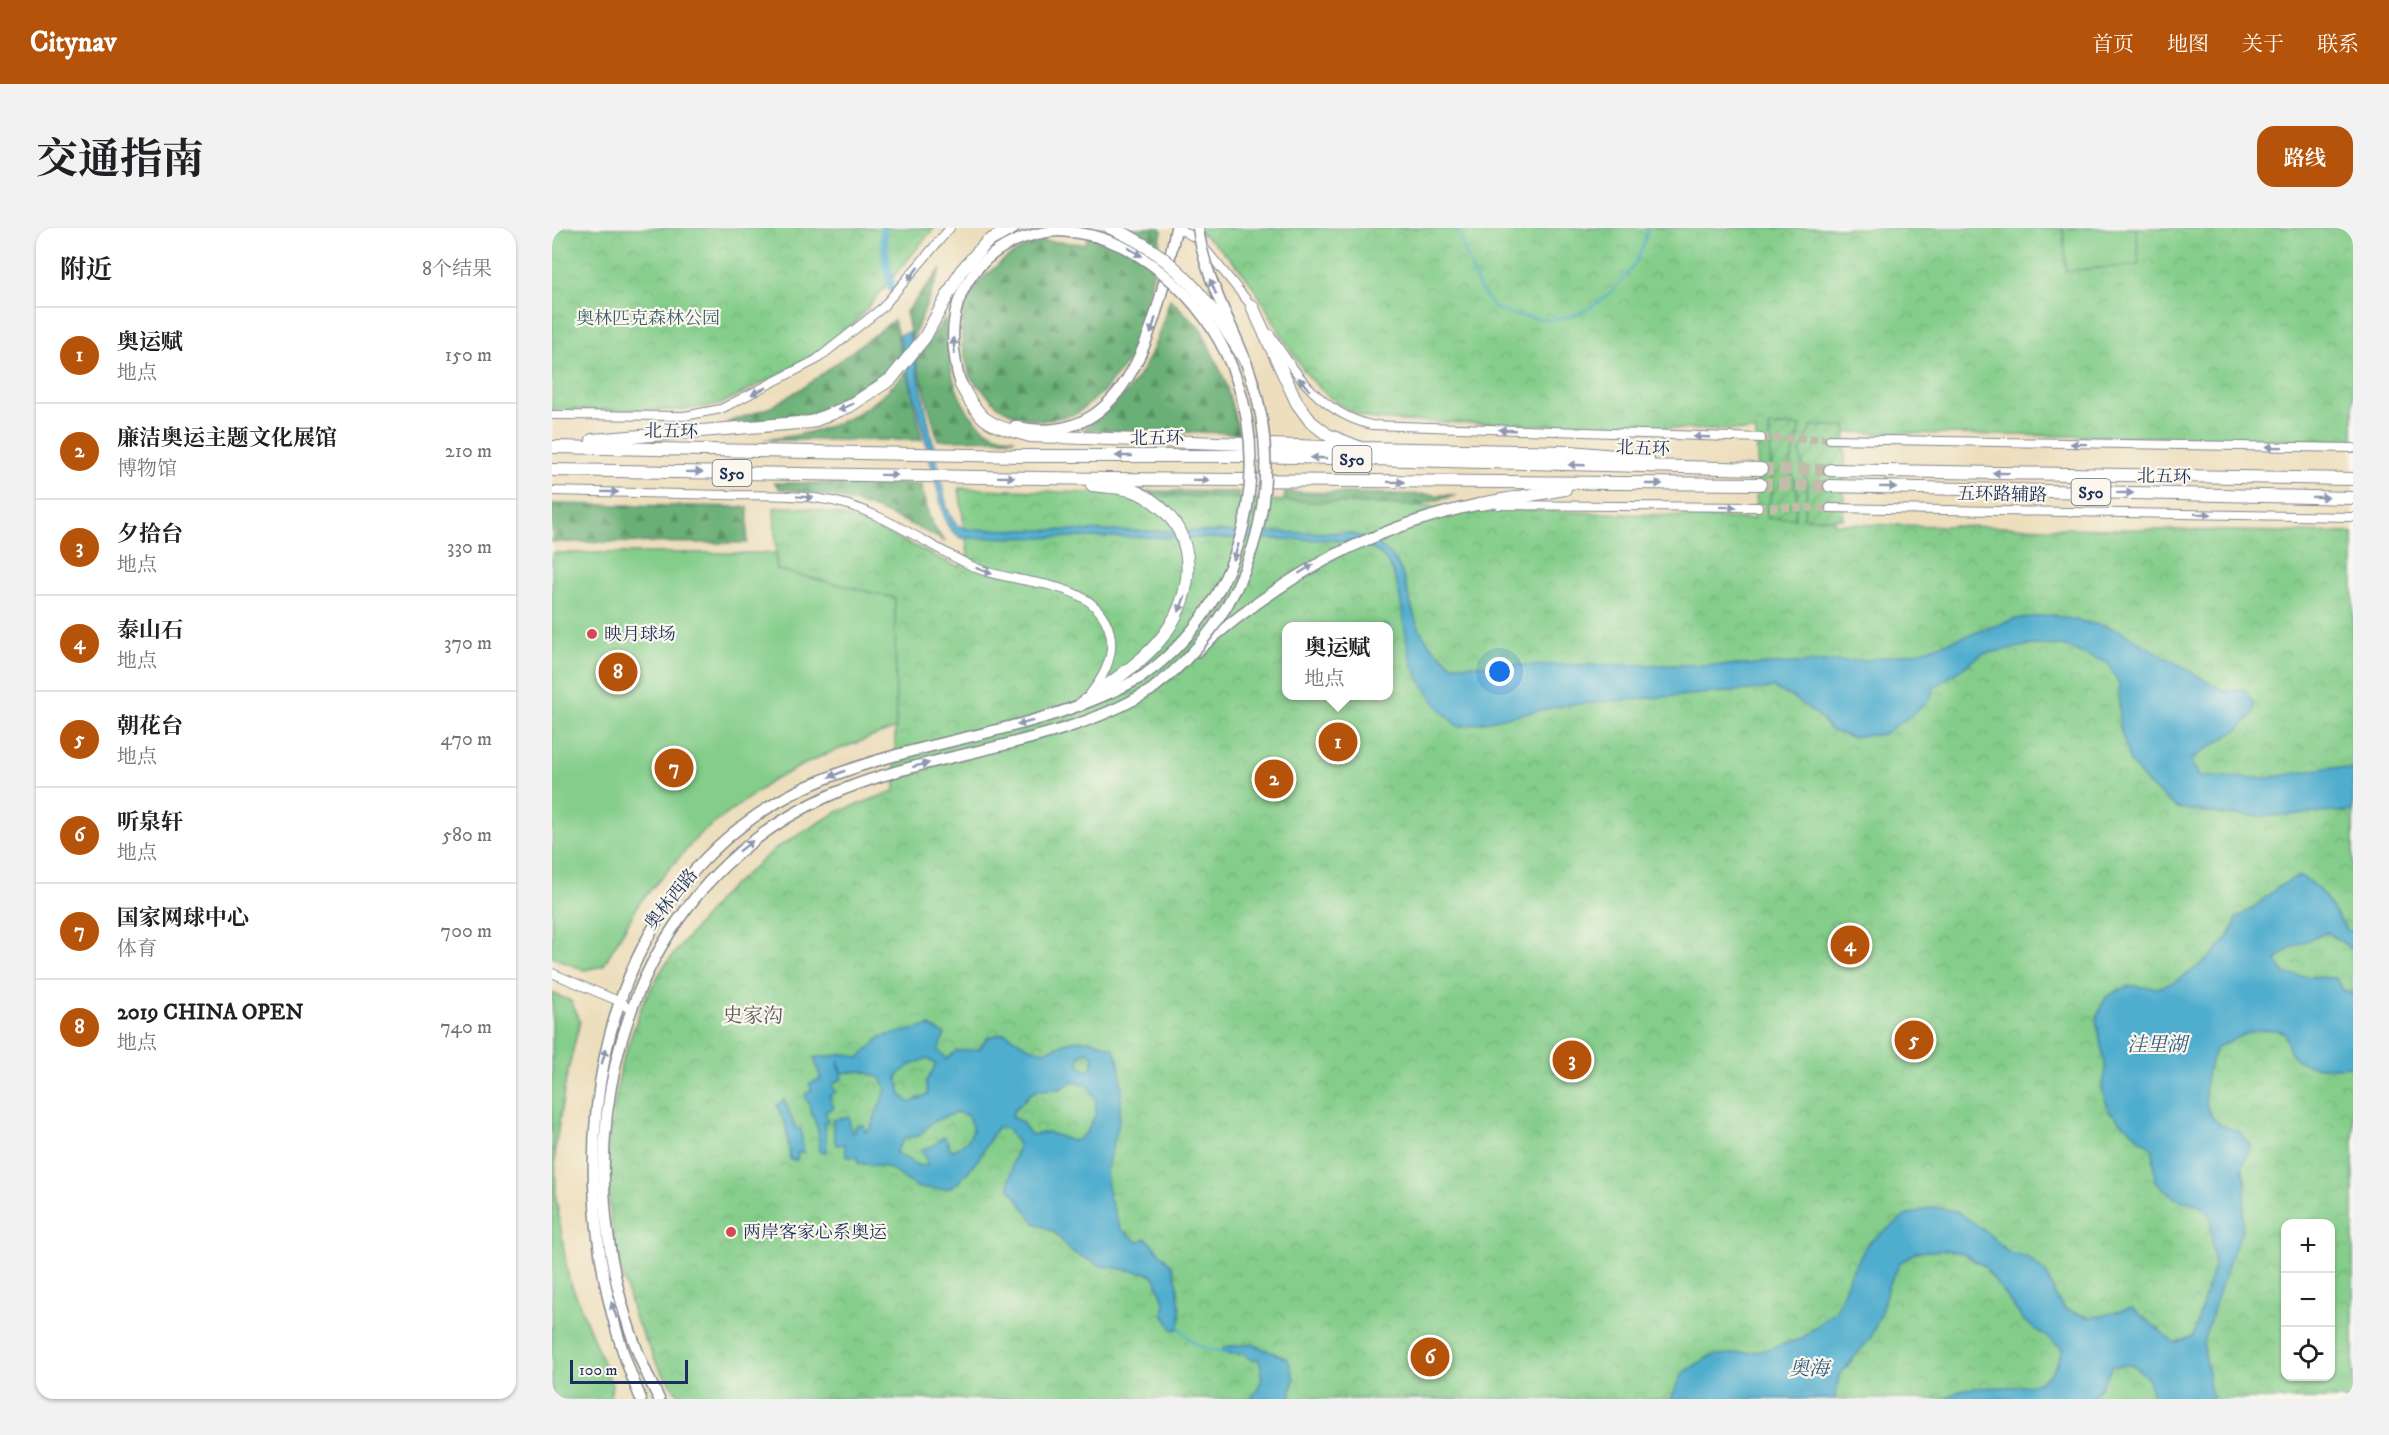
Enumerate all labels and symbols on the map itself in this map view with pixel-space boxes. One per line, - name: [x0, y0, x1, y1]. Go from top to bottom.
- one-way arrow: [1127, 247, 1143, 258]
- one-way arrow: [908, 266, 920, 281]
- one-way arrow: [1208, 278, 1218, 296]
- park label: 奥林匹克森林公园: [576, 308, 720, 330]
- one-way arrow: [1148, 317, 1157, 335]
- one-way arrow: [949, 336, 959, 355]
- one-way arrow: [1298, 377, 1311, 392]
- one-way arrow: [751, 386, 768, 395]
- one-way arrow: [838, 402, 855, 411]
- street label: 北五环: [644, 421, 698, 443]
- one-way arrow: [1498, 425, 1517, 435]
- street label: 北五环: [1130, 428, 1184, 450]
- one-way arrow: [1693, 432, 1712, 441]
- street label: 北五环: [1616, 437, 1670, 461]
- one-way arrow: [2069, 439, 2088, 449]
- one-way arrow: [2264, 442, 2283, 452]
- road number: S50: [1332, 446, 1372, 472]
- one-way arrow: [1114, 451, 1133, 461]
- one-way arrow: [1309, 453, 1328, 462]
- road number: S50: [712, 460, 752, 486]
- one-way arrow: [1567, 460, 1586, 469]
- street label: 北五环: [2137, 466, 2191, 488]
- one-way arrow: [685, 467, 704, 477]
- one-way arrow: [1991, 468, 2010, 478]
- one-way arrow: [880, 471, 899, 480]
- one-way arrow: [996, 473, 1015, 482]
- one-way arrow: [1191, 475, 1210, 485]
- one-way arrow: [1386, 477, 1405, 487]
- one-way arrow: [1644, 479, 1663, 489]
- road number: S50: [2072, 479, 2110, 505]
- one-way arrow: [1879, 483, 1898, 492]
- street label: 五环路辅路: [1957, 483, 2047, 507]
- one-way arrow: [601, 488, 620, 497]
- one-way arrow: [2116, 488, 2135, 497]
- one-way arrow: [2310, 492, 2329, 502]
- one-way arrow: [796, 493, 815, 502]
- one-way arrow: [1718, 502, 1737, 512]
- one-way arrow: [2194, 509, 2213, 519]
- one-way arrow: [1231, 543, 1241, 561]
- one-way arrow: [1298, 564, 1314, 575]
- one-way arrow: [975, 566, 993, 576]
- one-way arrow: [1176, 595, 1186, 613]
- place label: 映月球场: [604, 624, 676, 646]
- marker: 映月球场: [585, 627, 599, 641]
- pin: 8: [598, 650, 638, 694]
- your location: [1485, 657, 1514, 686]
- one-way arrow: [1015, 719, 1033, 728]
- pin: 1: [1318, 720, 1358, 764]
- pin: 7: [654, 746, 694, 790]
- pin: 2: [1254, 756, 1294, 802]
- one-way arrow: [912, 759, 930, 769]
- one-way arrow: [827, 769, 845, 779]
- one-way arrow: [738, 840, 754, 853]
- street label: 奥林西路: [641, 865, 703, 935]
- pin: 4: [1830, 922, 1870, 968]
- district label: 史家沟: [723, 1004, 783, 1029]
- pin: 5: [1894, 1018, 1934, 1062]
- water label: 洼里湖: [2127, 1033, 2190, 1058]
- pin: 3: [1552, 1038, 1592, 1082]
- one-way arrow: [600, 1047, 609, 1065]
- place label: 两岸客家心系奥运: [743, 1222, 887, 1244]
- marker: 两岸客家心系奥运: [724, 1225, 738, 1239]
- one-way arrow: [608, 1301, 618, 1319]
- pin: 6: [1410, 1334, 1450, 1380]
- scale bar: [570, 1357, 688, 1384]
- water label: 奥海: [1789, 1357, 1832, 1382]

